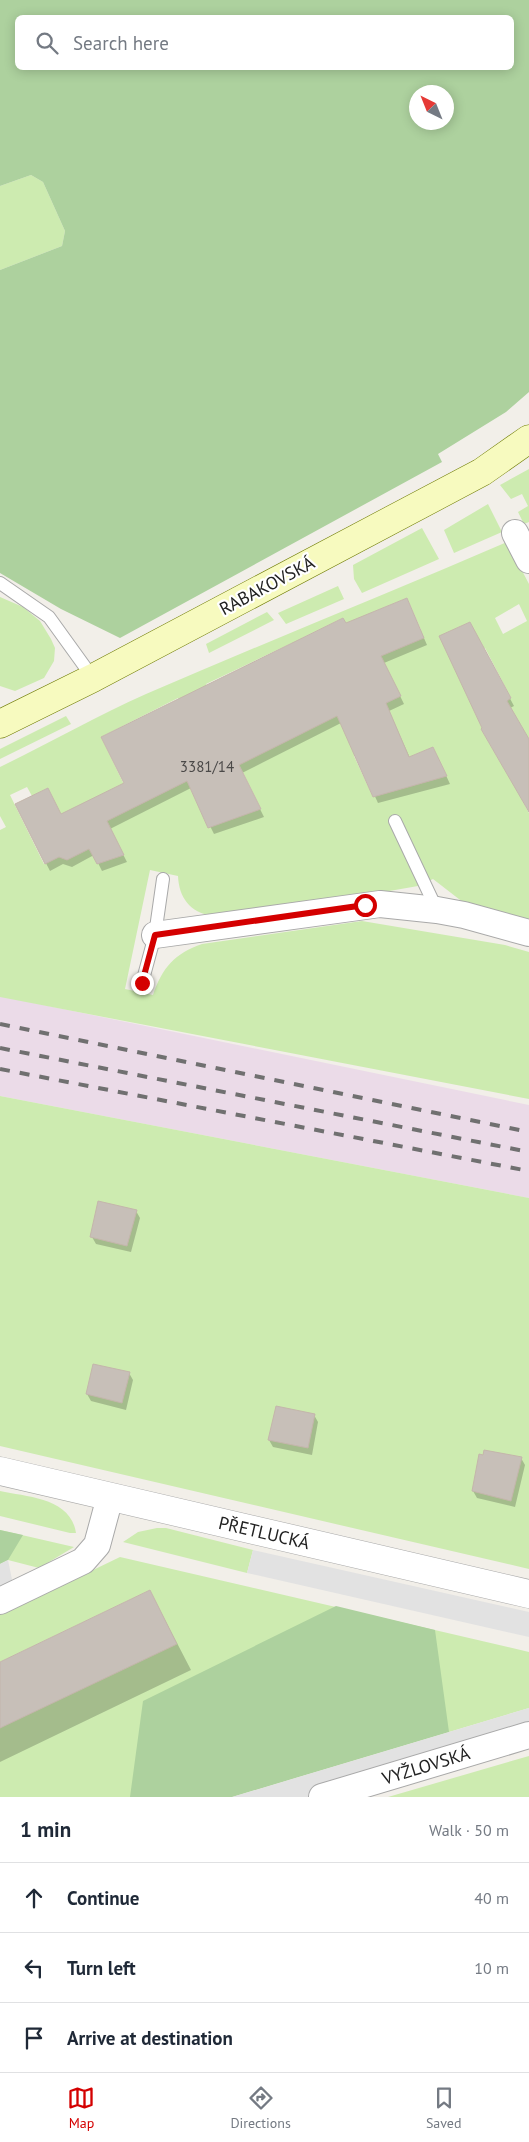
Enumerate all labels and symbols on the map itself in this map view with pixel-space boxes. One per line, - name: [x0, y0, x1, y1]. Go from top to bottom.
- north arrow: [409, 85, 454, 130]
- street label: RABAKOVSKÁ: [215, 551, 319, 620]
- house number: 3381/14: [180, 757, 234, 776]
- route start: [354, 894, 377, 917]
- route end: [131, 972, 154, 995]
- street label: PŘETLUCKÁ: [216, 1511, 312, 1554]
- street label: VYŽLOVSKÁ: [378, 1741, 473, 1790]

